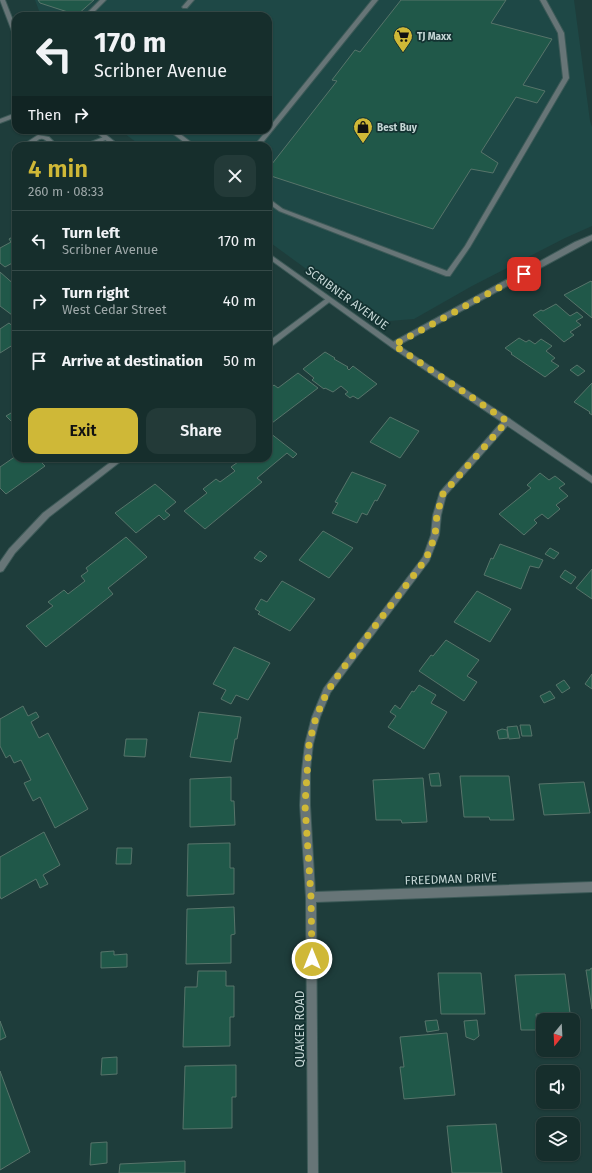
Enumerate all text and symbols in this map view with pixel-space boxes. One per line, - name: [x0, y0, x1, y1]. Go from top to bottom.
- supermarket icon: TJ Maxx: [392, 25, 414, 53]
- text: 170 m: [94, 26, 166, 59]
- icon: left: [28, 28, 80, 80]
- place label: TJ Maxx: [417, 31, 452, 43]
- text: Scribner Avenue: [94, 60, 227, 82]
- icon: right: [70, 104, 92, 126]
- text: Then: [28, 106, 62, 124]
- shop icon: Best Buy: [352, 116, 374, 144]
- place label: Best Buy: [377, 122, 418, 134]
- text: 4 min: [28, 155, 88, 183]
- button: close: [214, 155, 256, 197]
- text: 260 m · 08:33: [28, 184, 104, 199]
- text: Turn left: [62, 224, 120, 242]
- icon: left: [28, 230, 50, 252]
- text: 170 m: [218, 232, 256, 250]
- text: Scribner Avenue: [62, 242, 158, 257]
- pin: [507, 257, 541, 291]
- street label: SCRIBNER AVENUE: [303, 263, 391, 333]
- icon: arrive: [513, 263, 535, 285]
- text: Turn right: [62, 284, 129, 302]
- icon: right: [28, 290, 50, 312]
- text: 40 m: [223, 292, 256, 310]
- text: West Cedar Street: [62, 302, 167, 317]
- icon: arrive: [28, 350, 50, 372]
- text: Arrive at destination: [62, 352, 203, 370]
- text: 50 m: [223, 352, 256, 370]
- button: Exit: [28, 408, 138, 454]
- button: Share: [146, 408, 256, 454]
- street label: FREEDMAN DRIVE: [404, 870, 498, 888]
- position arrow: [291, 938, 333, 980]
- street label: QUAKER ROAD: [293, 990, 307, 1067]
- north arrow: [536, 1013, 580, 1057]
- map controls: [536, 1013, 580, 1161]
- button: sound: [536, 1065, 580, 1109]
- button: layers: [536, 1117, 580, 1161]

